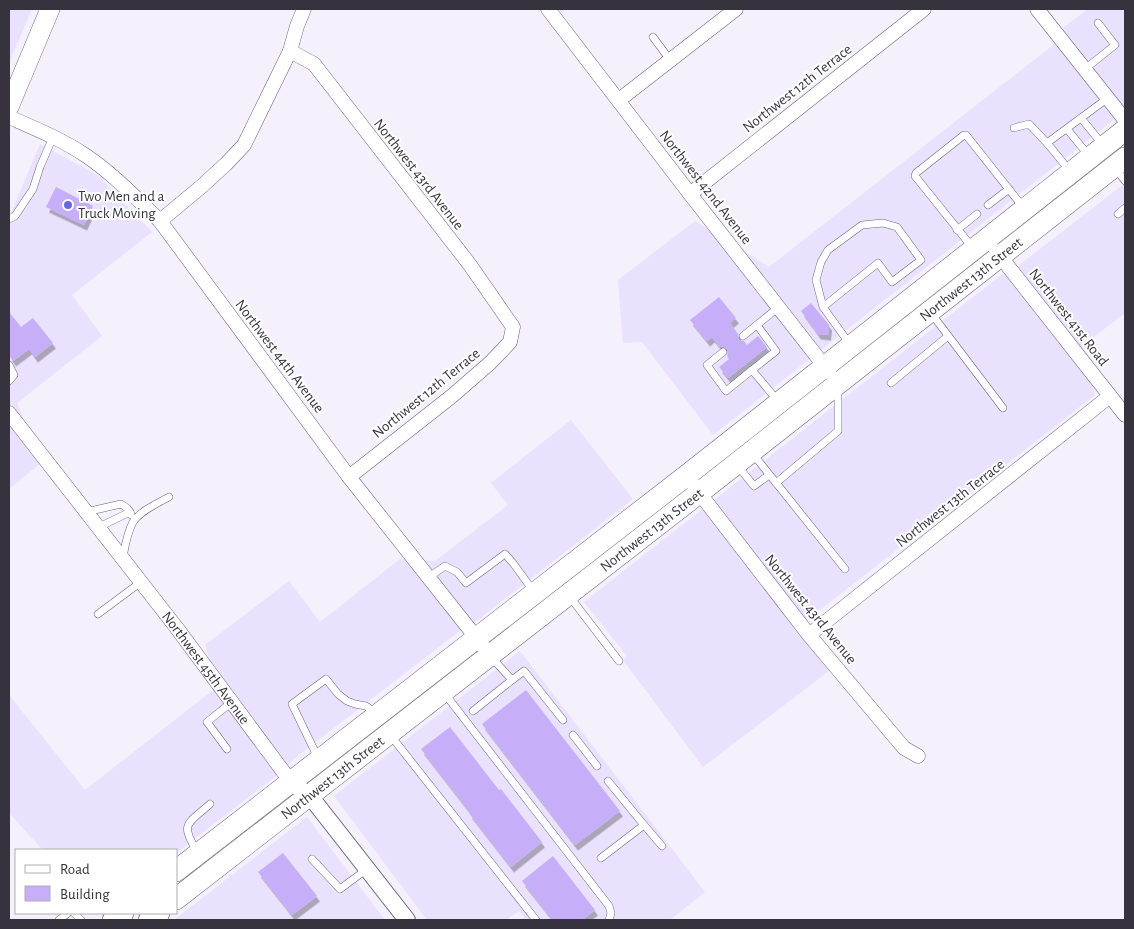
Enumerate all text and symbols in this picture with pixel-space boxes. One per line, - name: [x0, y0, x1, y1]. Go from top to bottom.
- street label: Northwest 12th Terrace: [740, 41, 855, 135]
- street label: Northwest 43rd Avenue: [371, 116, 466, 233]
- street label: Northwest 42nd Avenue: [657, 128, 755, 247]
- place label: Two Men and a Truck Moving: [78, 189, 165, 221]
- marker: Two Men and a Truck Moving: [62, 199, 74, 211]
- street label: Northwest 13th Street: [917, 235, 1025, 324]
- street label: Northwest 41st Road: [1026, 266, 1111, 369]
- street label: Northwest 44th Avenue: [232, 297, 327, 416]
- street label: Northwest 12th Terrace: [370, 346, 483, 441]
- street label: Northwest 13th Terrace: [893, 457, 1007, 550]
- street label: Northwest 13th Street: [598, 486, 706, 575]
- street label: Northwest 43rd Avenue: [762, 552, 859, 667]
- street label: Northwest 45th Avenue: [159, 609, 252, 727]
- street label: Northwest 13th Street: [278, 733, 387, 822]
- legend: [15, 849, 178, 914]
- text: Road: [60, 862, 90, 877]
- text: Building: [60, 887, 110, 902]

